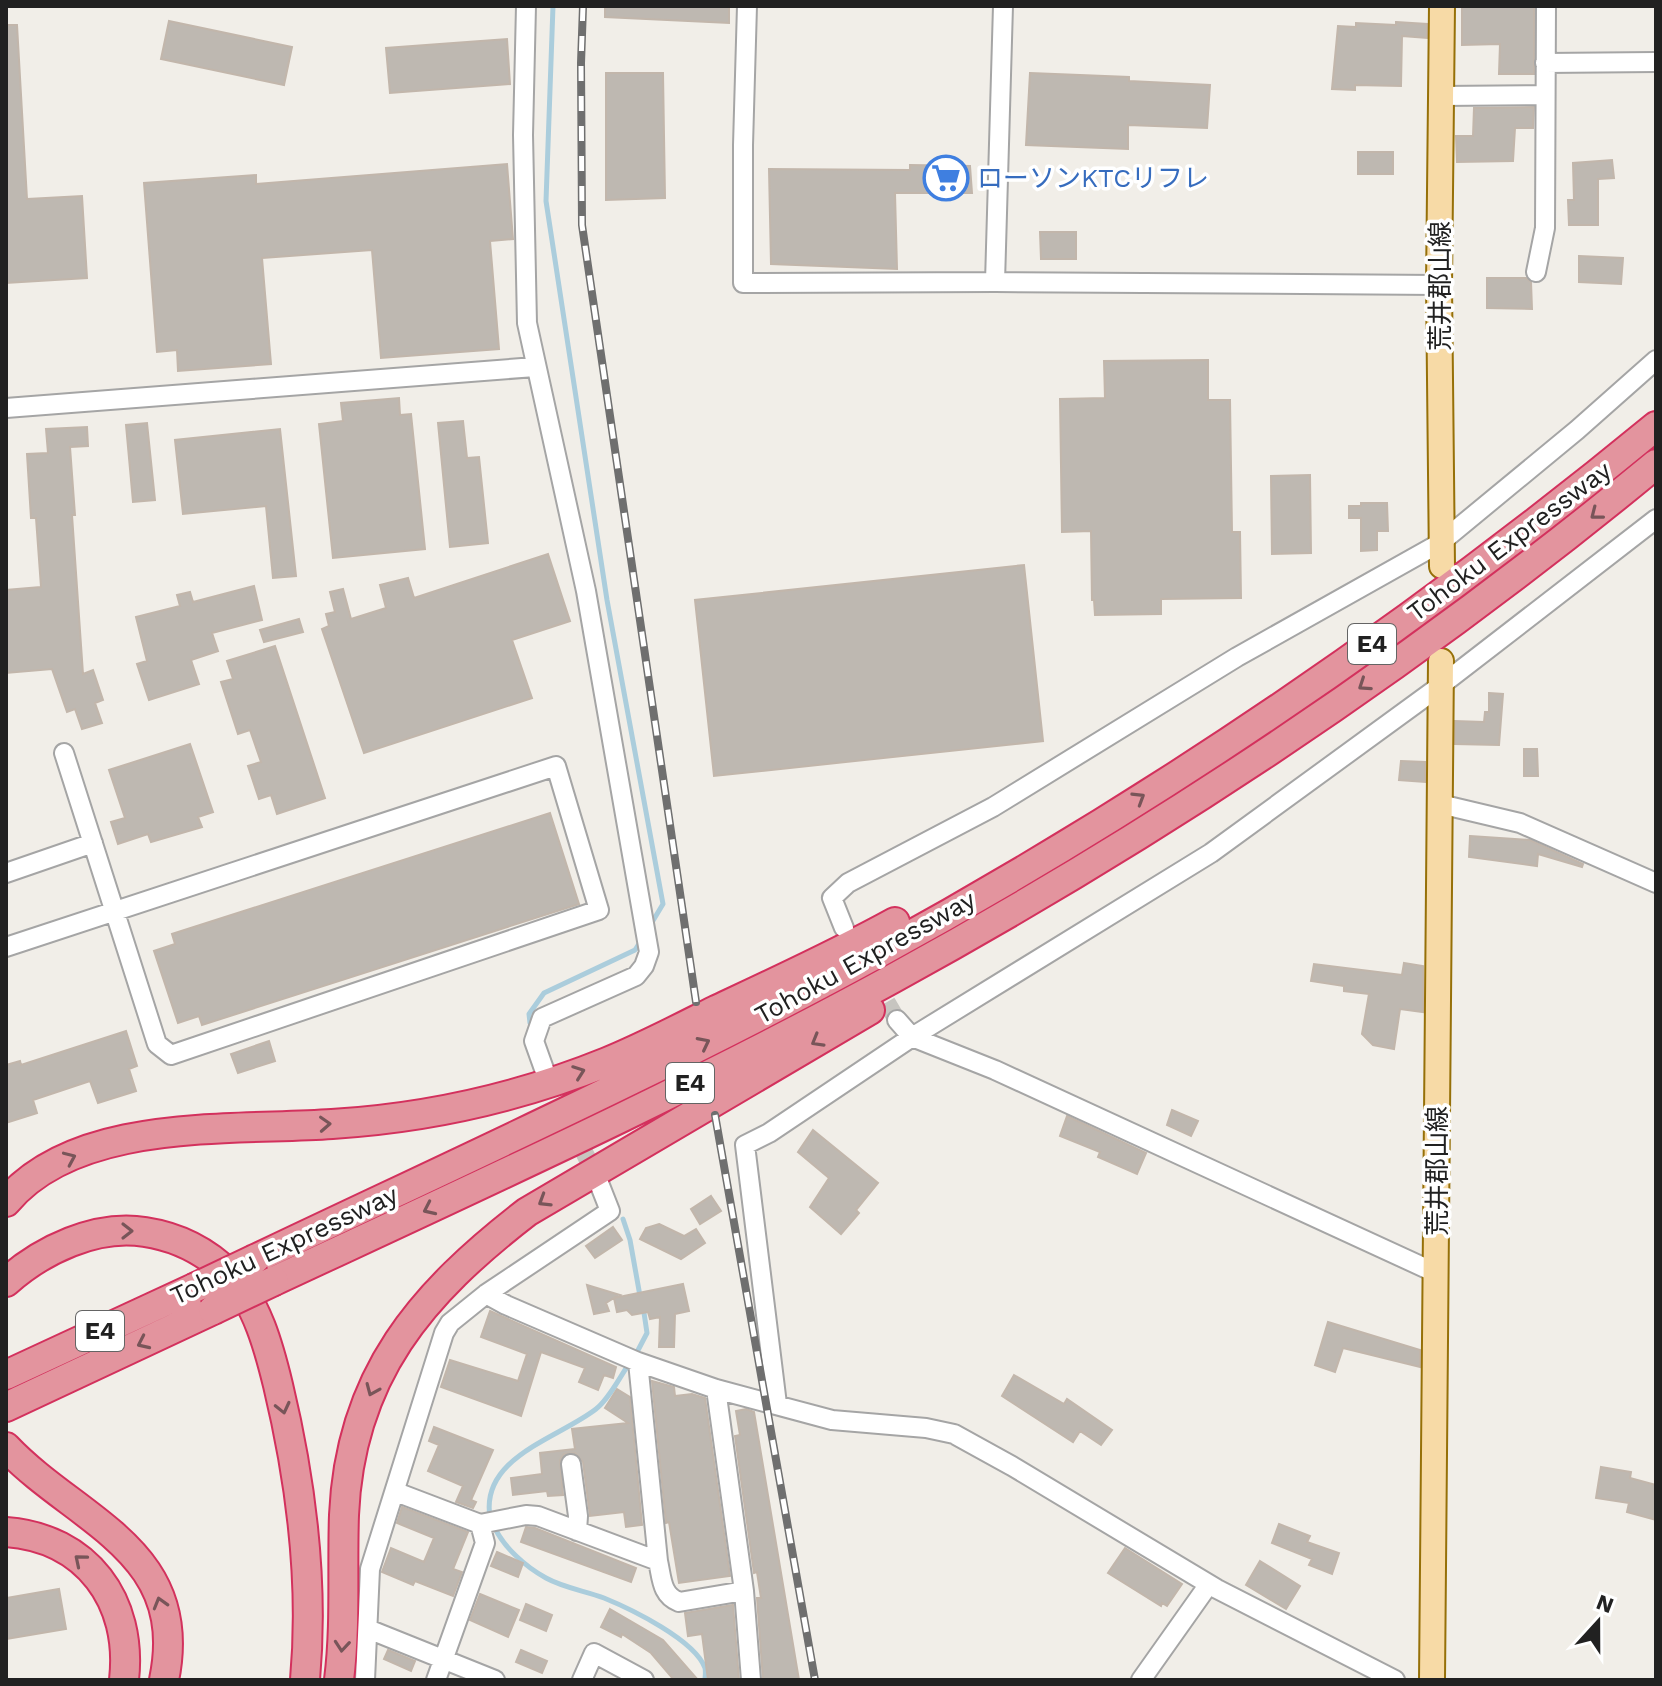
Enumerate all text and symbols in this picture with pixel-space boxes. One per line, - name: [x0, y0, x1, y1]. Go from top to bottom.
- supermarket icon: ローソンKTCリフレ: [922, 154, 970, 202]
- place label: ローソンKTCリフレ: [977, 163, 1209, 193]
- street label: 荒井郡山線: [1425, 221, 1455, 351]
- street label: Tohoku Expressway: [1401, 454, 1617, 627]
- one-way arrow: [1590, 504, 1604, 518]
- road number: E4: [1348, 624, 1396, 664]
- one-way arrow: [1358, 675, 1373, 690]
- one-way arrow: [1130, 793, 1145, 808]
- street label: Tohoku Expressway: [750, 884, 981, 1030]
- one-way arrow: [811, 1031, 826, 1047]
- one-way arrow: [695, 1037, 710, 1053]
- road number: E4: [666, 1063, 714, 1103]
- one-way arrow: [571, 1065, 585, 1082]
- street label: 荒井郡山線: [1422, 1106, 1452, 1236]
- one-way arrow: [319, 1116, 332, 1133]
- one-way arrow: [61, 1152, 76, 1168]
- street label: Tohoku Expressway: [166, 1179, 403, 1311]
- one-way arrow: [538, 1191, 553, 1207]
- one-way arrow: [423, 1199, 437, 1215]
- one-way arrow: [121, 1222, 134, 1240]
- road number: E4: [76, 1311, 124, 1351]
- one-way arrow: [136, 1333, 151, 1349]
- one-way arrow: [366, 1382, 382, 1396]
- one-way arrow: [274, 1400, 291, 1414]
- one-way arrow: [74, 1556, 89, 1570]
- north arrow: [1558, 1582, 1638, 1662]
- text: N: [1593, 1589, 1617, 1618]
- one-way arrow: [153, 1597, 169, 1611]
- one-way arrow: [334, 1640, 351, 1653]

